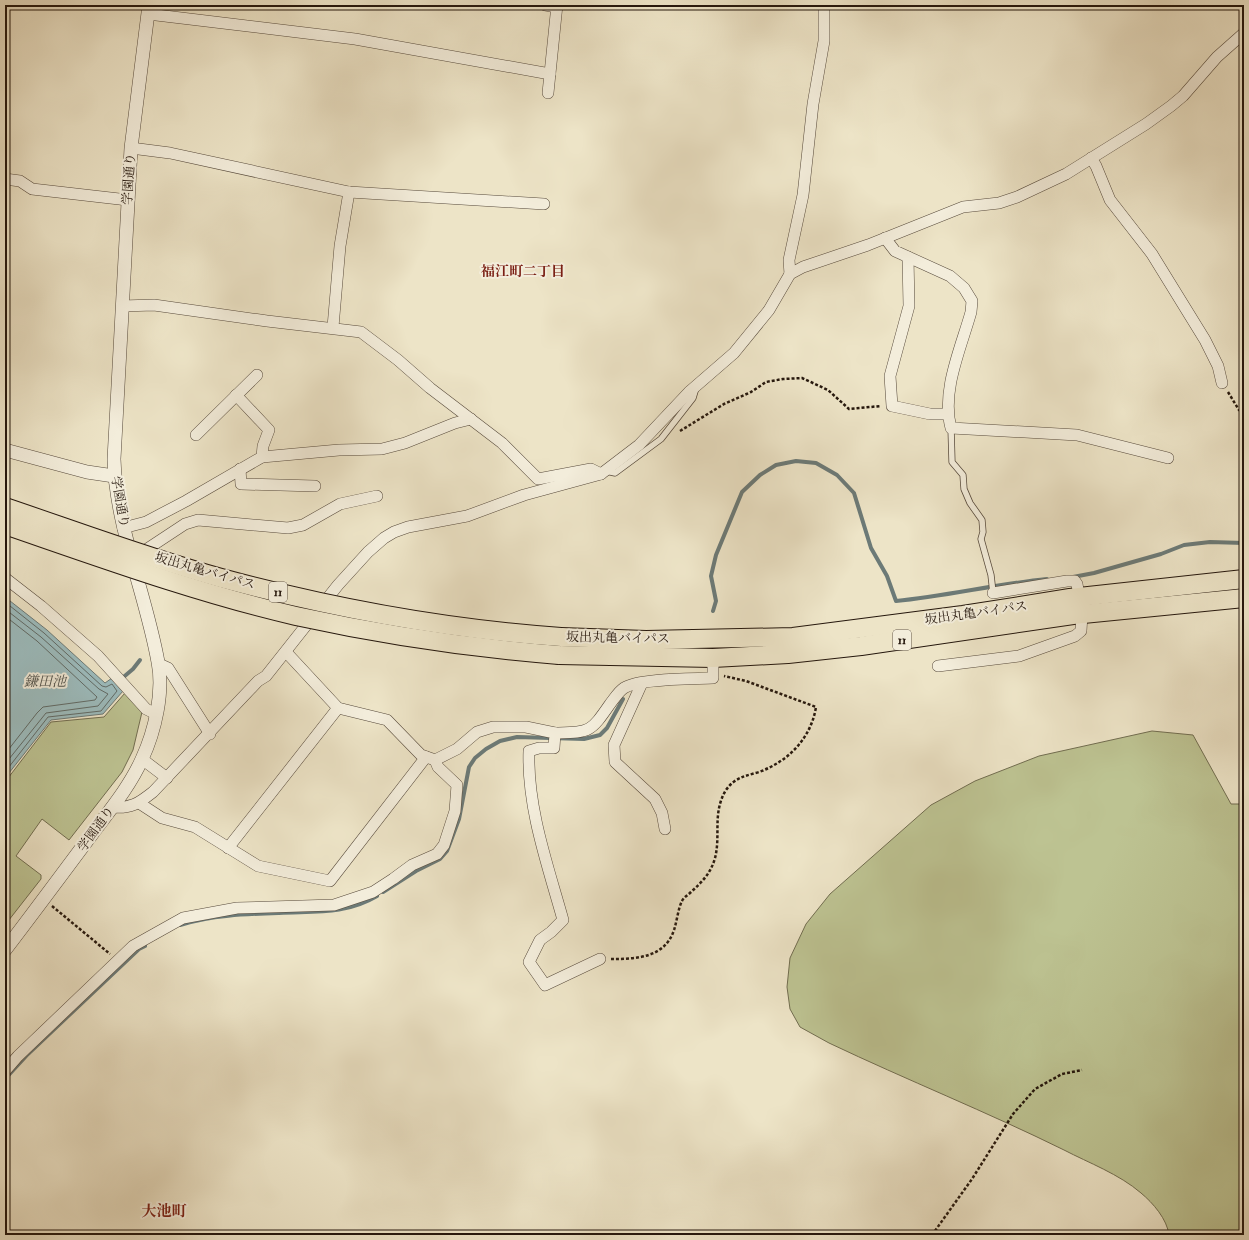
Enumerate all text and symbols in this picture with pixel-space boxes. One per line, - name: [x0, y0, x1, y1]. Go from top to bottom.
- street label: 学園通り: [119, 152, 139, 206]
- district label: 福江町二丁目: [481, 263, 565, 280]
- street label: 学園通り: [108, 475, 132, 529]
- street label: 坂出丸亀バイパス: [153, 549, 257, 593]
- road number: 11: [269, 582, 287, 602]
- street label: 坂出丸亀バイパス: [924, 598, 1028, 628]
- street label: 坂出丸亀バイパス: [566, 629, 670, 647]
- road number: 11: [893, 630, 911, 650]
- water label: 鎌田池: [24, 673, 68, 690]
- street label: 学園通り: [74, 803, 118, 855]
- district label: 大池町: [141, 1202, 187, 1221]

